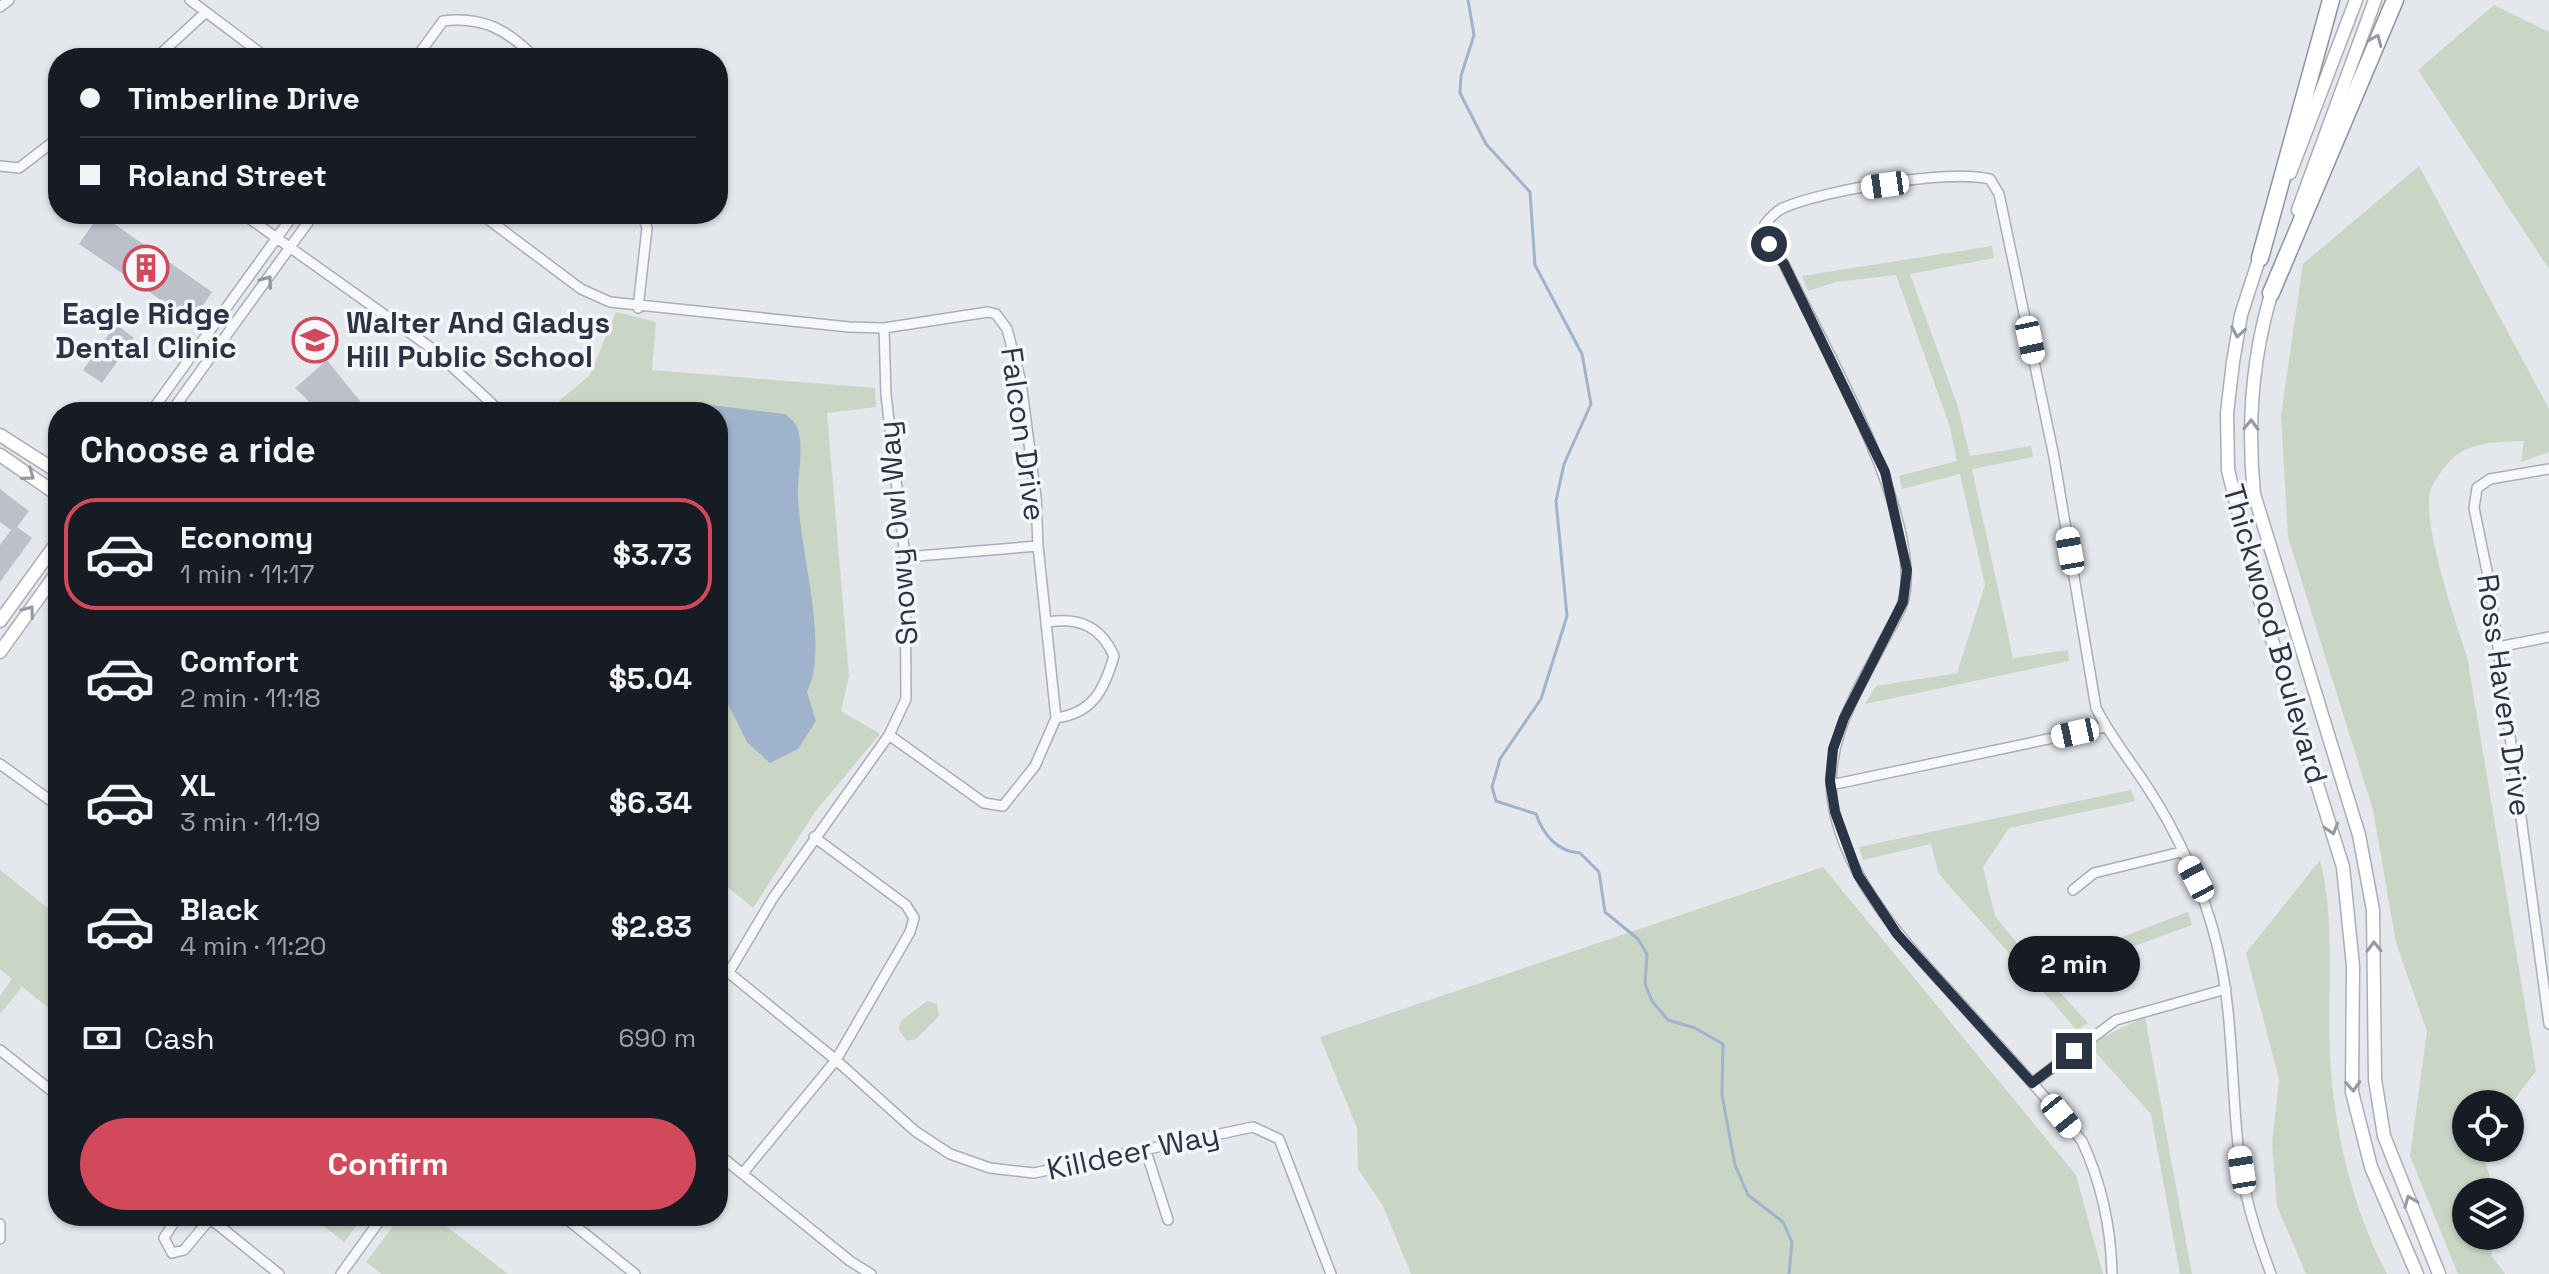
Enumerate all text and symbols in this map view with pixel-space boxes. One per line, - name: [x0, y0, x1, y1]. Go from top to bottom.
- one-way arrow: [2367, 33, 2383, 48]
- text: Timberline Drive: [128, 79, 360, 118]
- text: Roland Street: [128, 156, 327, 195]
- car: [1860, 170, 1910, 200]
- route start: [1751, 226, 1787, 262]
- building icon: Eagle Ridge Dental Clinic: [122, 244, 170, 292]
- one-way arrow: [257, 275, 271, 289]
- place label: Eagle Ridge Dental Clinic: [55, 294, 237, 367]
- place label: Walter And Gladys Hill Public School: [346, 303, 610, 376]
- car: [2013, 314, 2047, 366]
- school or university icon: Walter And Gladys Hill Public School: [291, 316, 339, 364]
- one-way arrow: [2230, 326, 2247, 339]
- street label: Falcon Drive: [992, 345, 1055, 523]
- one-way arrow: [2242, 418, 2259, 431]
- street label: Snowy Owl Way: [868, 419, 927, 647]
- text: Choose a ride: [80, 427, 316, 473]
- one-way arrow: [21, 465, 35, 480]
- street label: Thickwood Boulevard: [2214, 480, 2337, 788]
- icon: car: [84, 518, 156, 590]
- text: Economy: [180, 518, 313, 557]
- car: [2054, 525, 2086, 577]
- text: $3.73: [613, 535, 692, 574]
- text: 1 min · 11:17: [180, 557, 314, 591]
- street label: Ross Haven Drive: [2468, 571, 2541, 819]
- one-way arrow: [19, 606, 34, 620]
- icon: car: [84, 642, 156, 714]
- text: Comfort: [180, 642, 299, 681]
- text: $5.04: [609, 659, 692, 698]
- text: 2 min · 11:18: [180, 681, 321, 715]
- car: [2049, 716, 2101, 750]
- icon: car: [84, 766, 156, 838]
- text: XL: [180, 766, 216, 805]
- text: $6.34: [609, 783, 692, 822]
- text: 3 min · 11:19: [180, 805, 320, 839]
- one-way arrow: [2323, 821, 2339, 835]
- car: [2174, 852, 2218, 906]
- icon: car: [84, 890, 156, 962]
- text: Black: [180, 890, 259, 929]
- text: $2.83: [611, 907, 692, 946]
- text: 4 min · 11:20: [180, 929, 326, 963]
- callout: 2 min: [2008, 935, 2140, 991]
- one-way arrow: [2365, 940, 2382, 953]
- text: 2 min: [2040, 947, 2108, 981]
- icon: cash: [80, 1016, 124, 1060]
- text: Cash: [144, 1019, 215, 1058]
- text: 690 m: [618, 1021, 696, 1055]
- route end: [2056, 1033, 2092, 1069]
- one-way arrow: [2344, 1080, 2361, 1093]
- car: [2037, 1090, 2085, 1142]
- map controls: [2452, 1090, 2524, 1250]
- button: locate: [2452, 1090, 2524, 1162]
- street label: Killdeer Way: [1043, 1114, 1223, 1189]
- button: Confirm: [80, 1118, 696, 1210]
- car: [2226, 1144, 2258, 1196]
- button: layers: [2452, 1178, 2524, 1250]
- one-way arrow: [2403, 1195, 2420, 1209]

